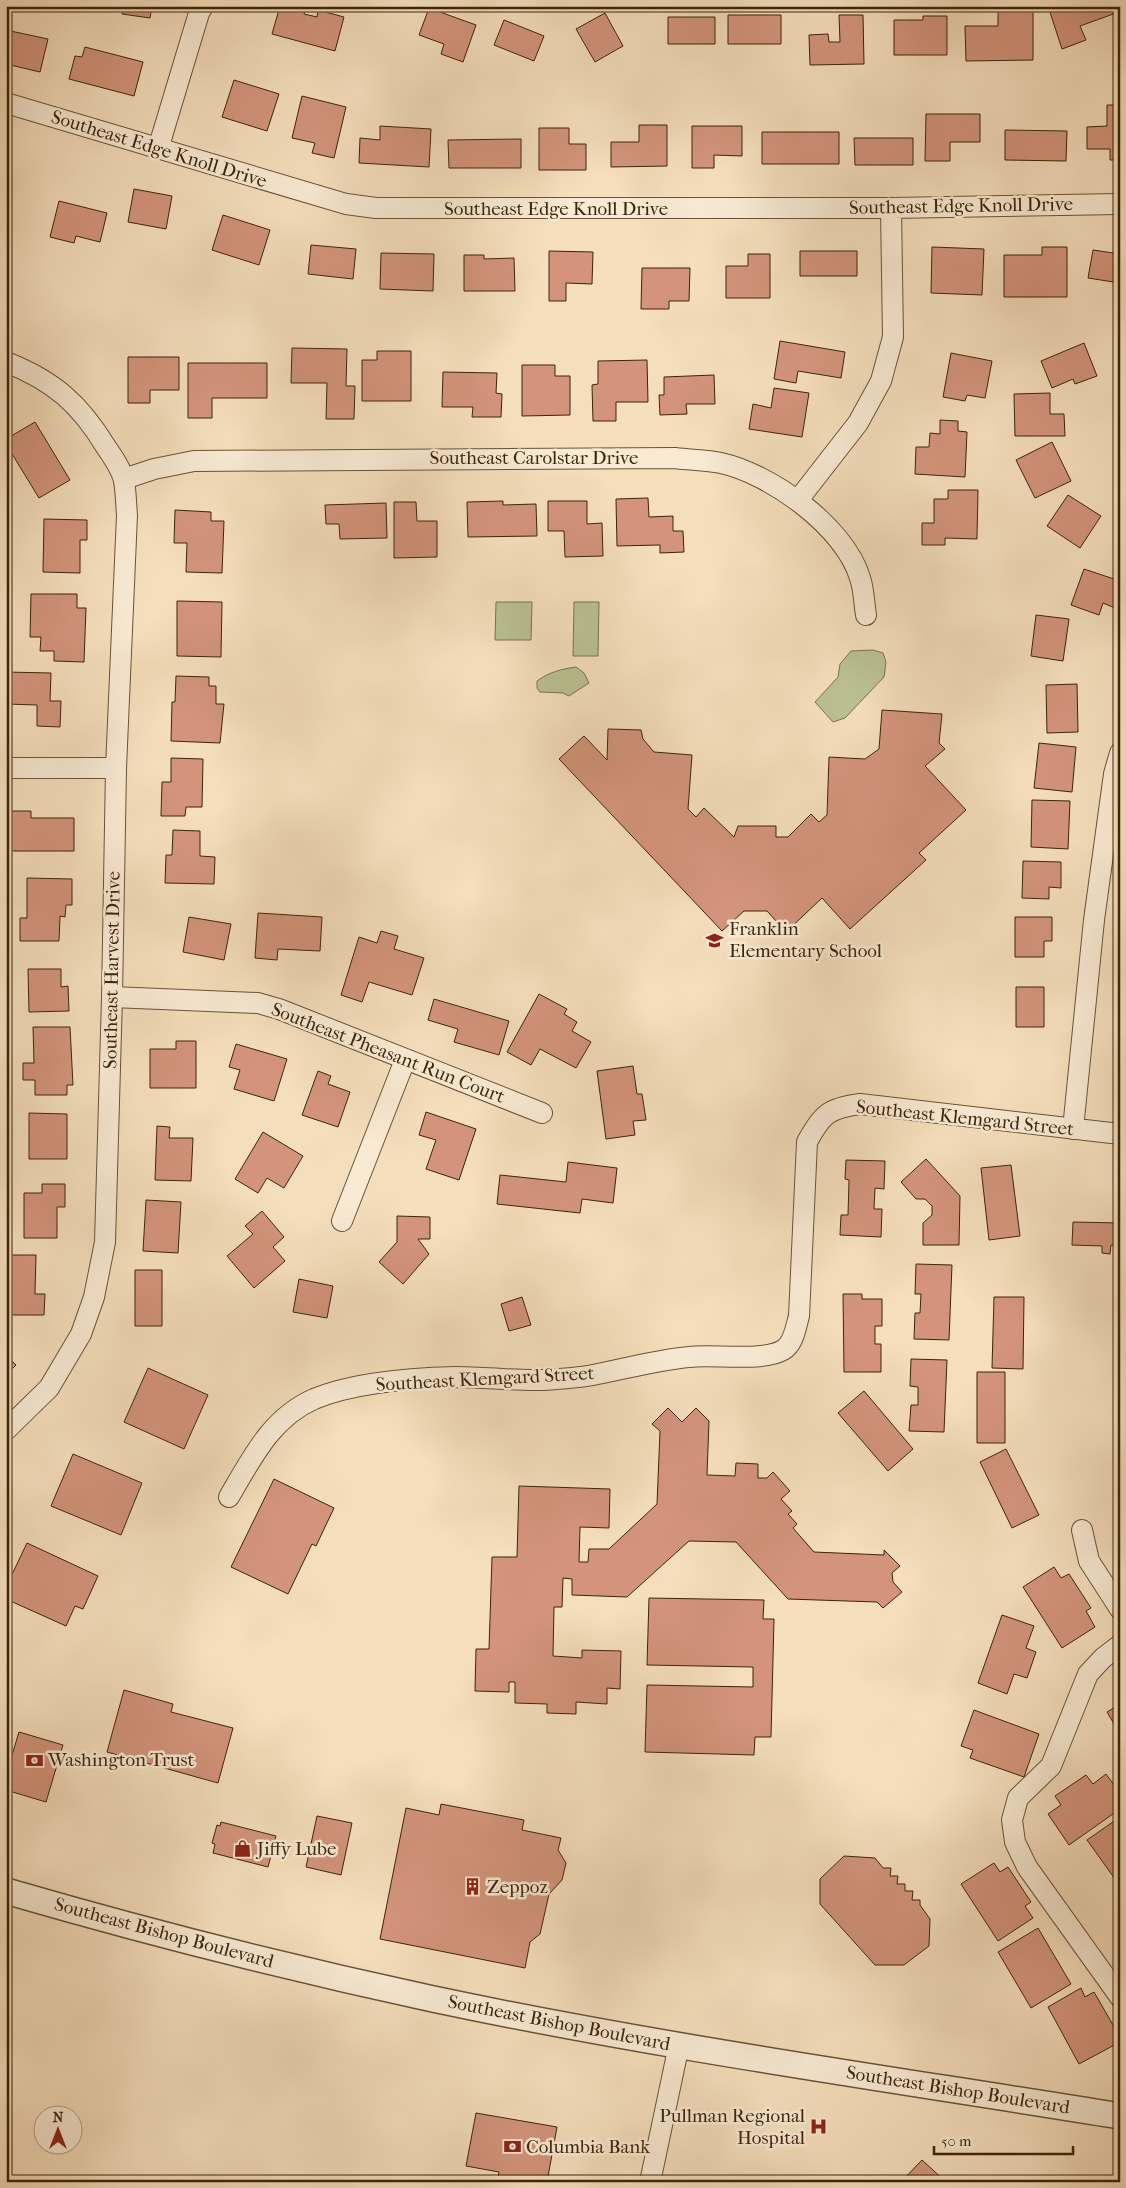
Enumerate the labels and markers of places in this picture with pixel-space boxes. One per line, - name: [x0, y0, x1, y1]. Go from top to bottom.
- place label: Franklin Elementary School: [729, 918, 882, 962]
- school or university icon: Franklin Elementary School: [705, 930, 725, 950]
- place label: Washington Trust: [47, 1749, 195, 1771]
- bank icon: Washington Trust: [24, 1750, 44, 1770]
- place label: Jiffy Lube: [255, 1838, 336, 1860]
- shop icon: Jiffy Lube: [233, 1839, 253, 1859]
- place label: Zeppoz: [487, 1876, 548, 1898]
- building icon: Zeppoz: [463, 1877, 483, 1897]
- place label: Pullman Regional Hospital: [659, 2105, 805, 2149]
- hospital icon: Pullman Regional Hospital: [809, 2117, 829, 2137]
- place label: Columbia Bank: [526, 2136, 650, 2158]
- bank icon: Columbia Bank: [502, 2137, 522, 2157]

